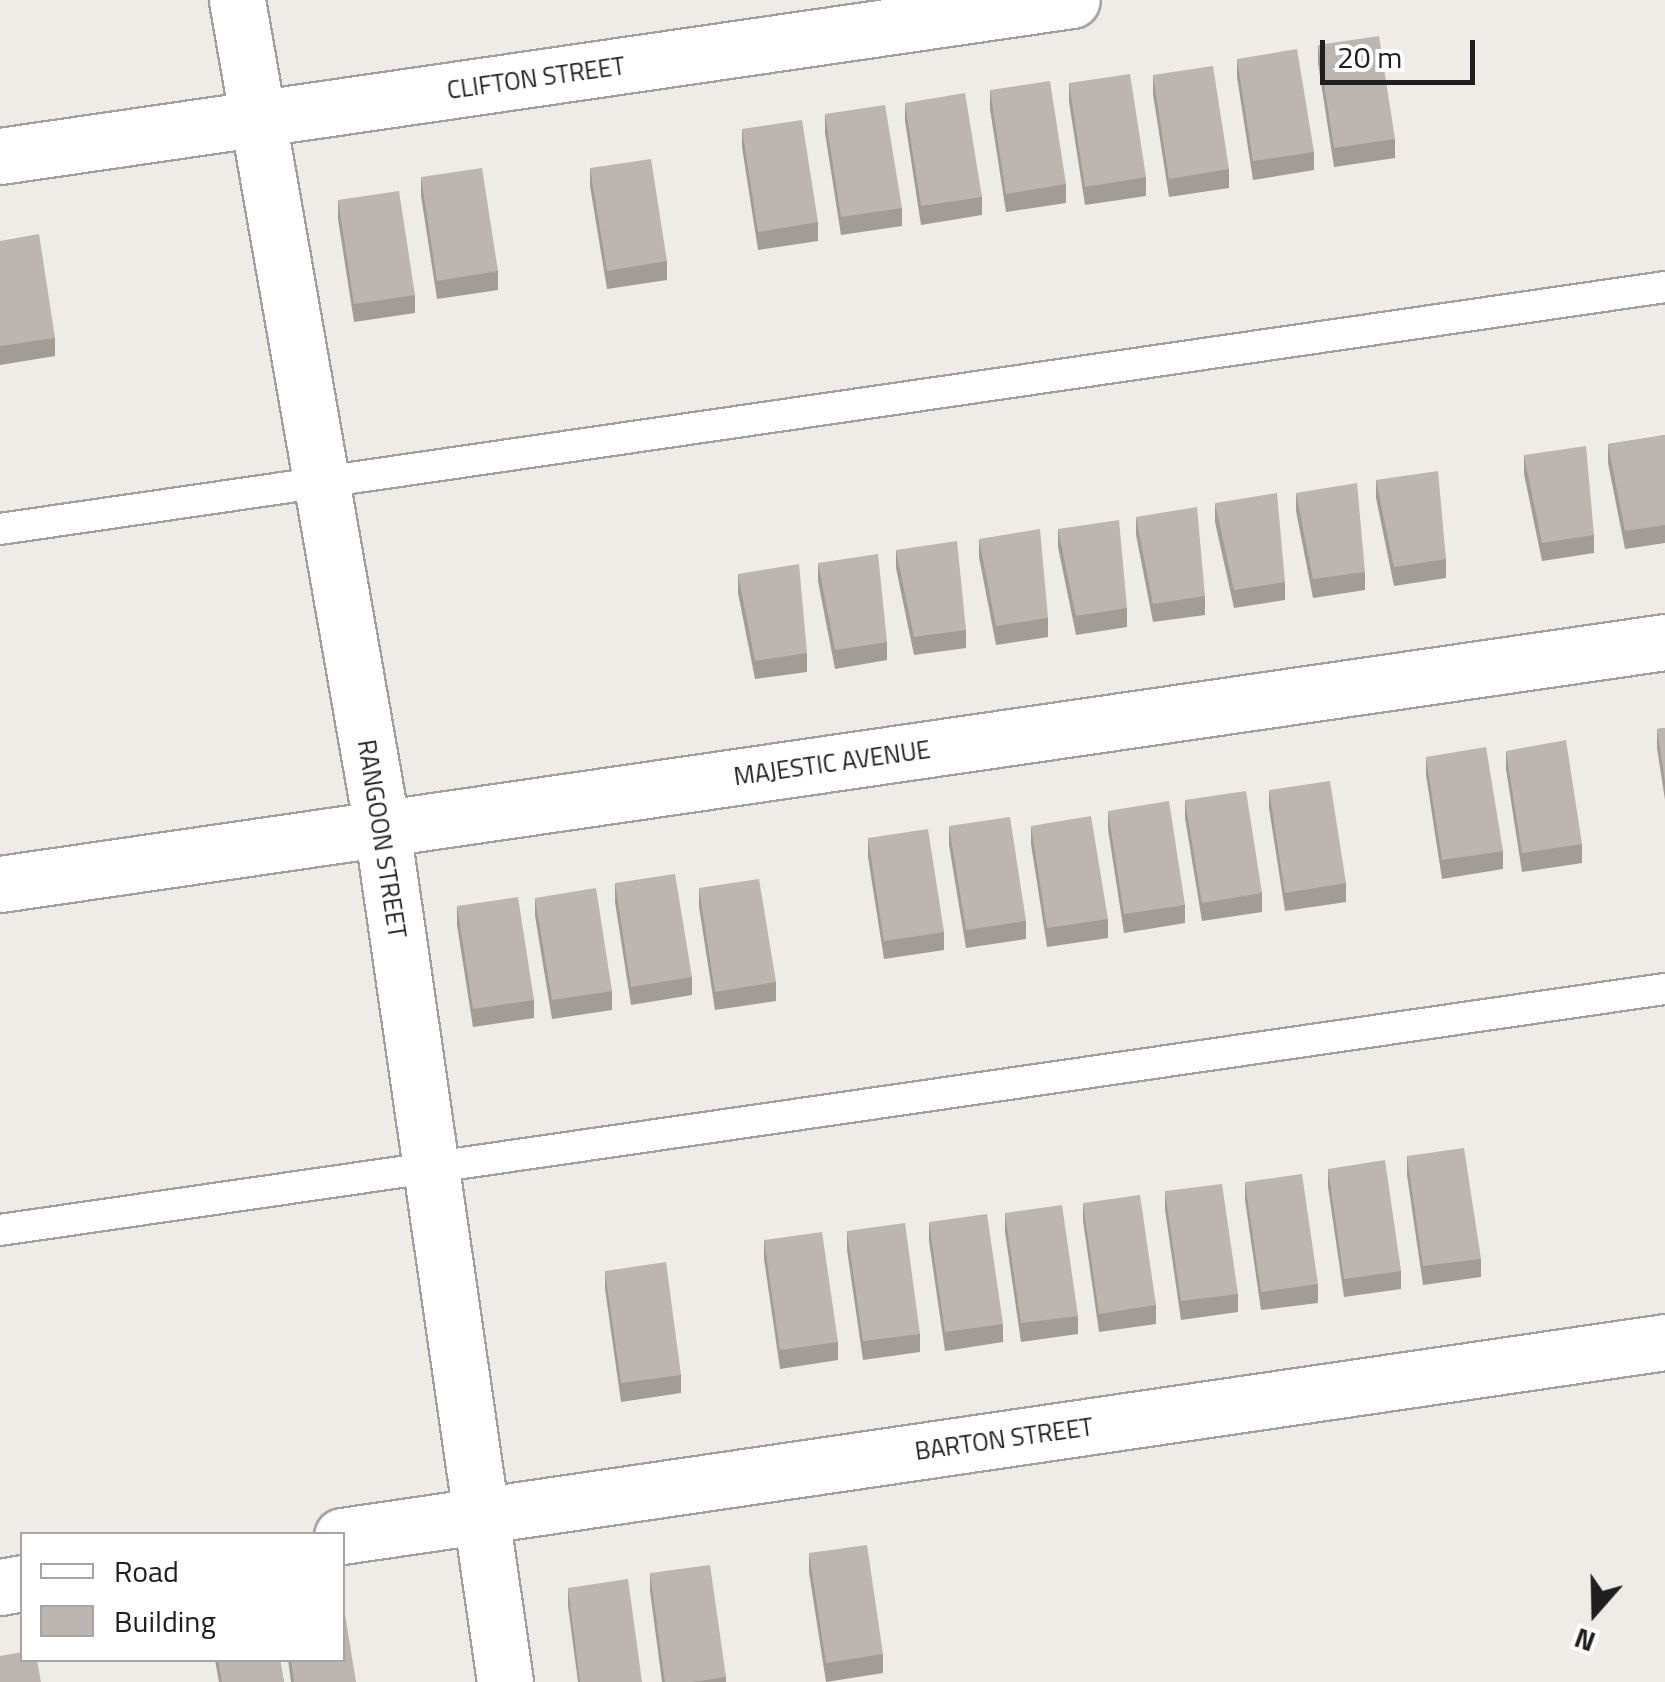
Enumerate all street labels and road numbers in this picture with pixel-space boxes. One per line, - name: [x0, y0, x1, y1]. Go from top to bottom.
- street label: CLIFTON STREET: [445, 51, 627, 105]
- street label: MAJESTIC AVENUE: [732, 734, 932, 792]
- street label: RANGOON STREET: [351, 738, 413, 940]
- street label: BARTON STREET: [913, 1412, 1095, 1466]

